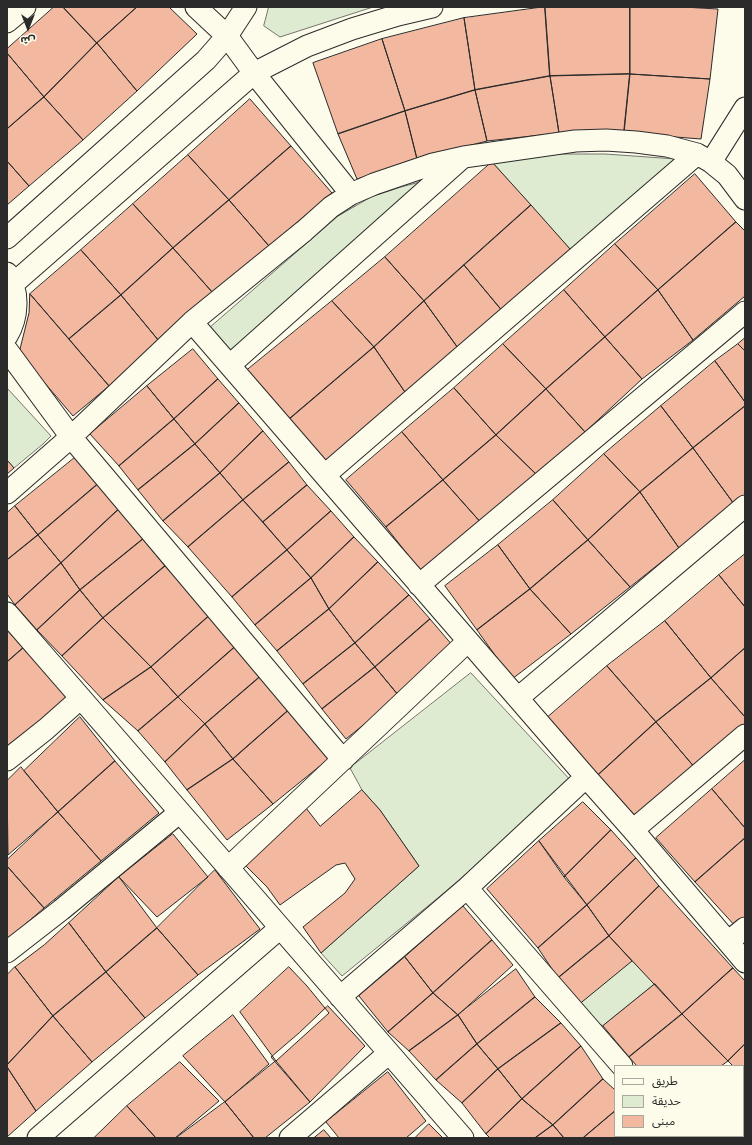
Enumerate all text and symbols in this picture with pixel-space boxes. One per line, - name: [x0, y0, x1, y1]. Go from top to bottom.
- north arrow: [8, 8, 48, 48]
- text: ش: [20, 33, 36, 48]
- legend: [614, 1065, 744, 1137]
- text: طريق: [652, 1073, 678, 1090]
- text: حديقة: [652, 1093, 681, 1110]
- text: مبنى: [652, 1113, 675, 1130]

